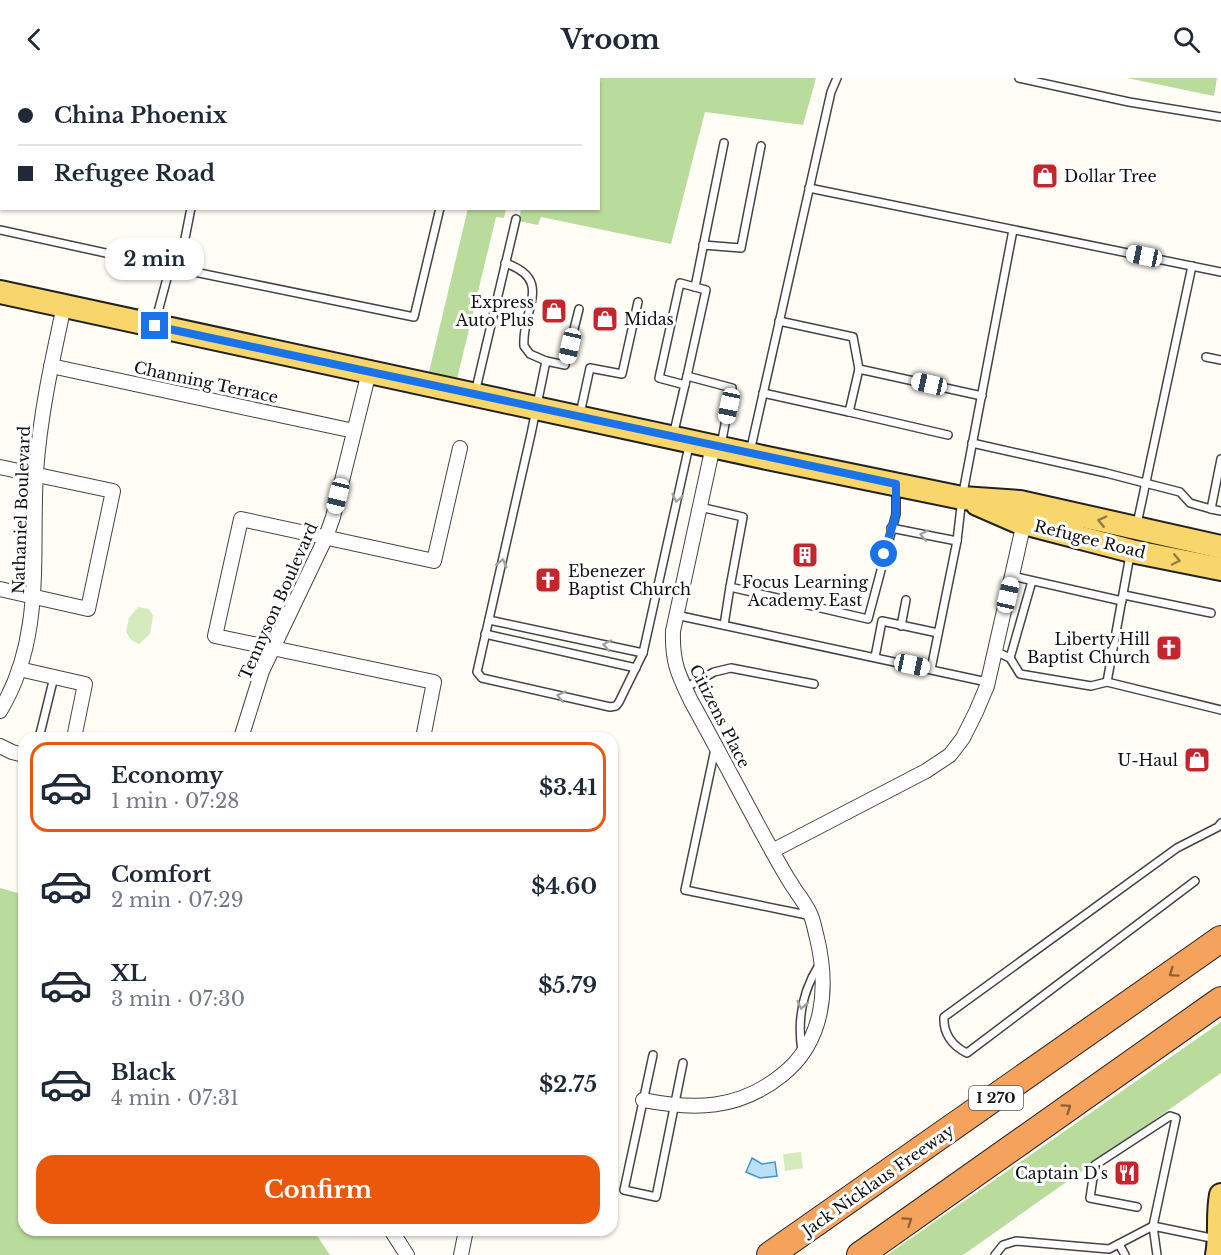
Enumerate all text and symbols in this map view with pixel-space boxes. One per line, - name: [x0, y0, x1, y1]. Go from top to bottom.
- icon: back: [18, 23, 51, 56]
- text: Vroom: [561, 23, 660, 56]
- icon: search: [1170, 23, 1203, 56]
- text: China Phoenix: [54, 102, 227, 129]
- text: Refugee Road: [54, 160, 215, 187]
- shop icon: Dollar Tree: [1030, 161, 1060, 191]
- place label: Dollar Tree: [1064, 166, 1157, 186]
- callout: 2 min: [106, 239, 204, 281]
- car: [1125, 243, 1163, 269]
- text: 2 min: [123, 247, 186, 271]
- place label: Express Auto Plus: [455, 292, 534, 330]
- shop icon: Express Auto Plus: [539, 296, 569, 326]
- shop icon: Midas: [590, 304, 620, 334]
- place label: Midas: [624, 309, 674, 329]
- route end: [141, 312, 168, 339]
- car: [557, 326, 583, 366]
- street label: Channing Terrace: [132, 357, 280, 407]
- car: [909, 371, 949, 397]
- car: [716, 387, 742, 425]
- street label: Nathaniel Boulevard: [8, 425, 34, 595]
- car: [325, 476, 351, 516]
- one-way arrow: [672, 493, 685, 503]
- street label: Refugee Road: [1032, 516, 1148, 563]
- one-way arrow: [1097, 516, 1107, 529]
- street label: Tennyson Boulevard: [234, 519, 322, 683]
- one-way arrow: [919, 529, 929, 542]
- building icon: Focus Learning Academy East: [790, 540, 820, 570]
- route start: [870, 540, 897, 567]
- one-way arrow: [1171, 553, 1181, 566]
- one-way arrow: [495, 558, 508, 568]
- place label: Ebenezer Baptist Church: [568, 561, 691, 599]
- church icon: Ebenezer Baptist Church: [533, 565, 563, 595]
- place label: Focus Learning Academy East: [742, 572, 868, 610]
- car: [995, 575, 1021, 615]
- place label: Liberty Hill Baptist Church: [1027, 629, 1150, 667]
- church icon: Liberty Hill Baptist Church: [1154, 633, 1184, 663]
- one-way arrow: [602, 639, 612, 652]
- car: [893, 652, 931, 678]
- street label: Citizens Place: [685, 661, 755, 771]
- one-way arrow: [556, 690, 566, 703]
- shop icon: U-Haul: [1182, 745, 1212, 775]
- place label: U-Haul: [1118, 750, 1178, 770]
- icon: car: [39, 760, 93, 814]
- text: Economy: [111, 762, 223, 789]
- text: $3.41: [539, 774, 597, 801]
- text: 1 min · 07:28: [111, 789, 239, 813]
- icon: car: [39, 859, 93, 913]
- text: Comfort: [111, 861, 211, 888]
- text: $4.60: [531, 873, 597, 900]
- text: 2 min · 07:29: [111, 888, 244, 912]
- icon: car: [39, 958, 93, 1012]
- text: XL: [111, 960, 146, 987]
- one-way arrow: [1169, 966, 1180, 977]
- text: $5.79: [538, 972, 597, 999]
- text: 3 min · 07:30: [111, 987, 245, 1011]
- one-way arrow: [796, 1000, 809, 1010]
- icon: car: [39, 1057, 93, 1111]
- text: Black: [111, 1059, 176, 1086]
- text: $2.75: [539, 1071, 597, 1098]
- text: 4 min · 07:31: [111, 1086, 239, 1110]
- road number: I 270: [969, 1086, 1023, 1110]
- one-way arrow: [1060, 1105, 1071, 1116]
- street label: Jack Nicklaus Freeway: [797, 1120, 958, 1241]
- button: Confirm: [36, 1155, 600, 1224]
- restaurant icon: Captain D's: [1112, 1158, 1142, 1188]
- place label: Captain D's: [1015, 1163, 1108, 1183]
- one-way arrow: [901, 1217, 912, 1228]

